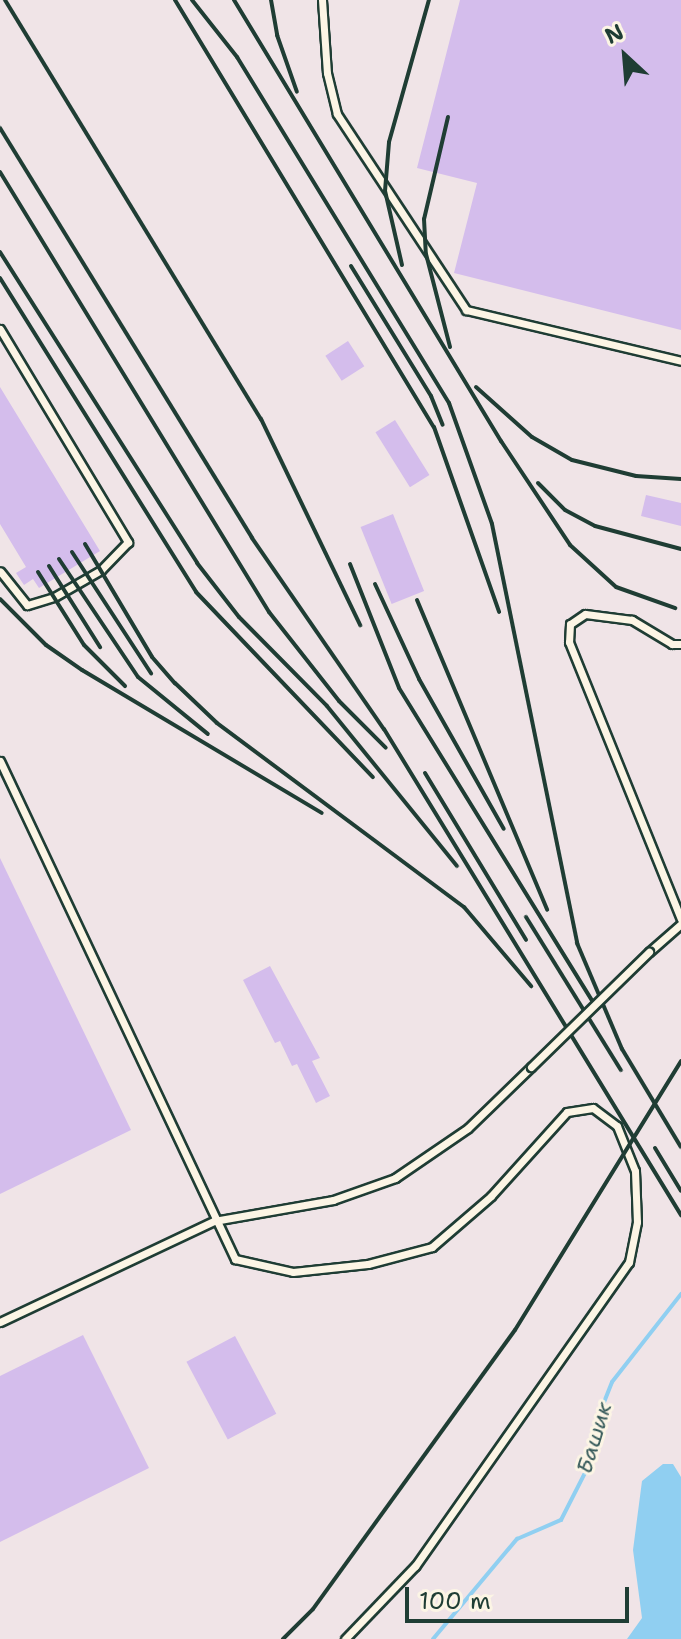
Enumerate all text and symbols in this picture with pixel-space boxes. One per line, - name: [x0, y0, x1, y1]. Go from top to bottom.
- north arrow: [585, 16, 665, 96]
- text: N: [600, 17, 628, 51]
- water label: Башик: [571, 1399, 617, 1477]
- scale bar: [409, 1571, 633, 1621]
- text: 100 m: [419, 1585, 491, 1617]

